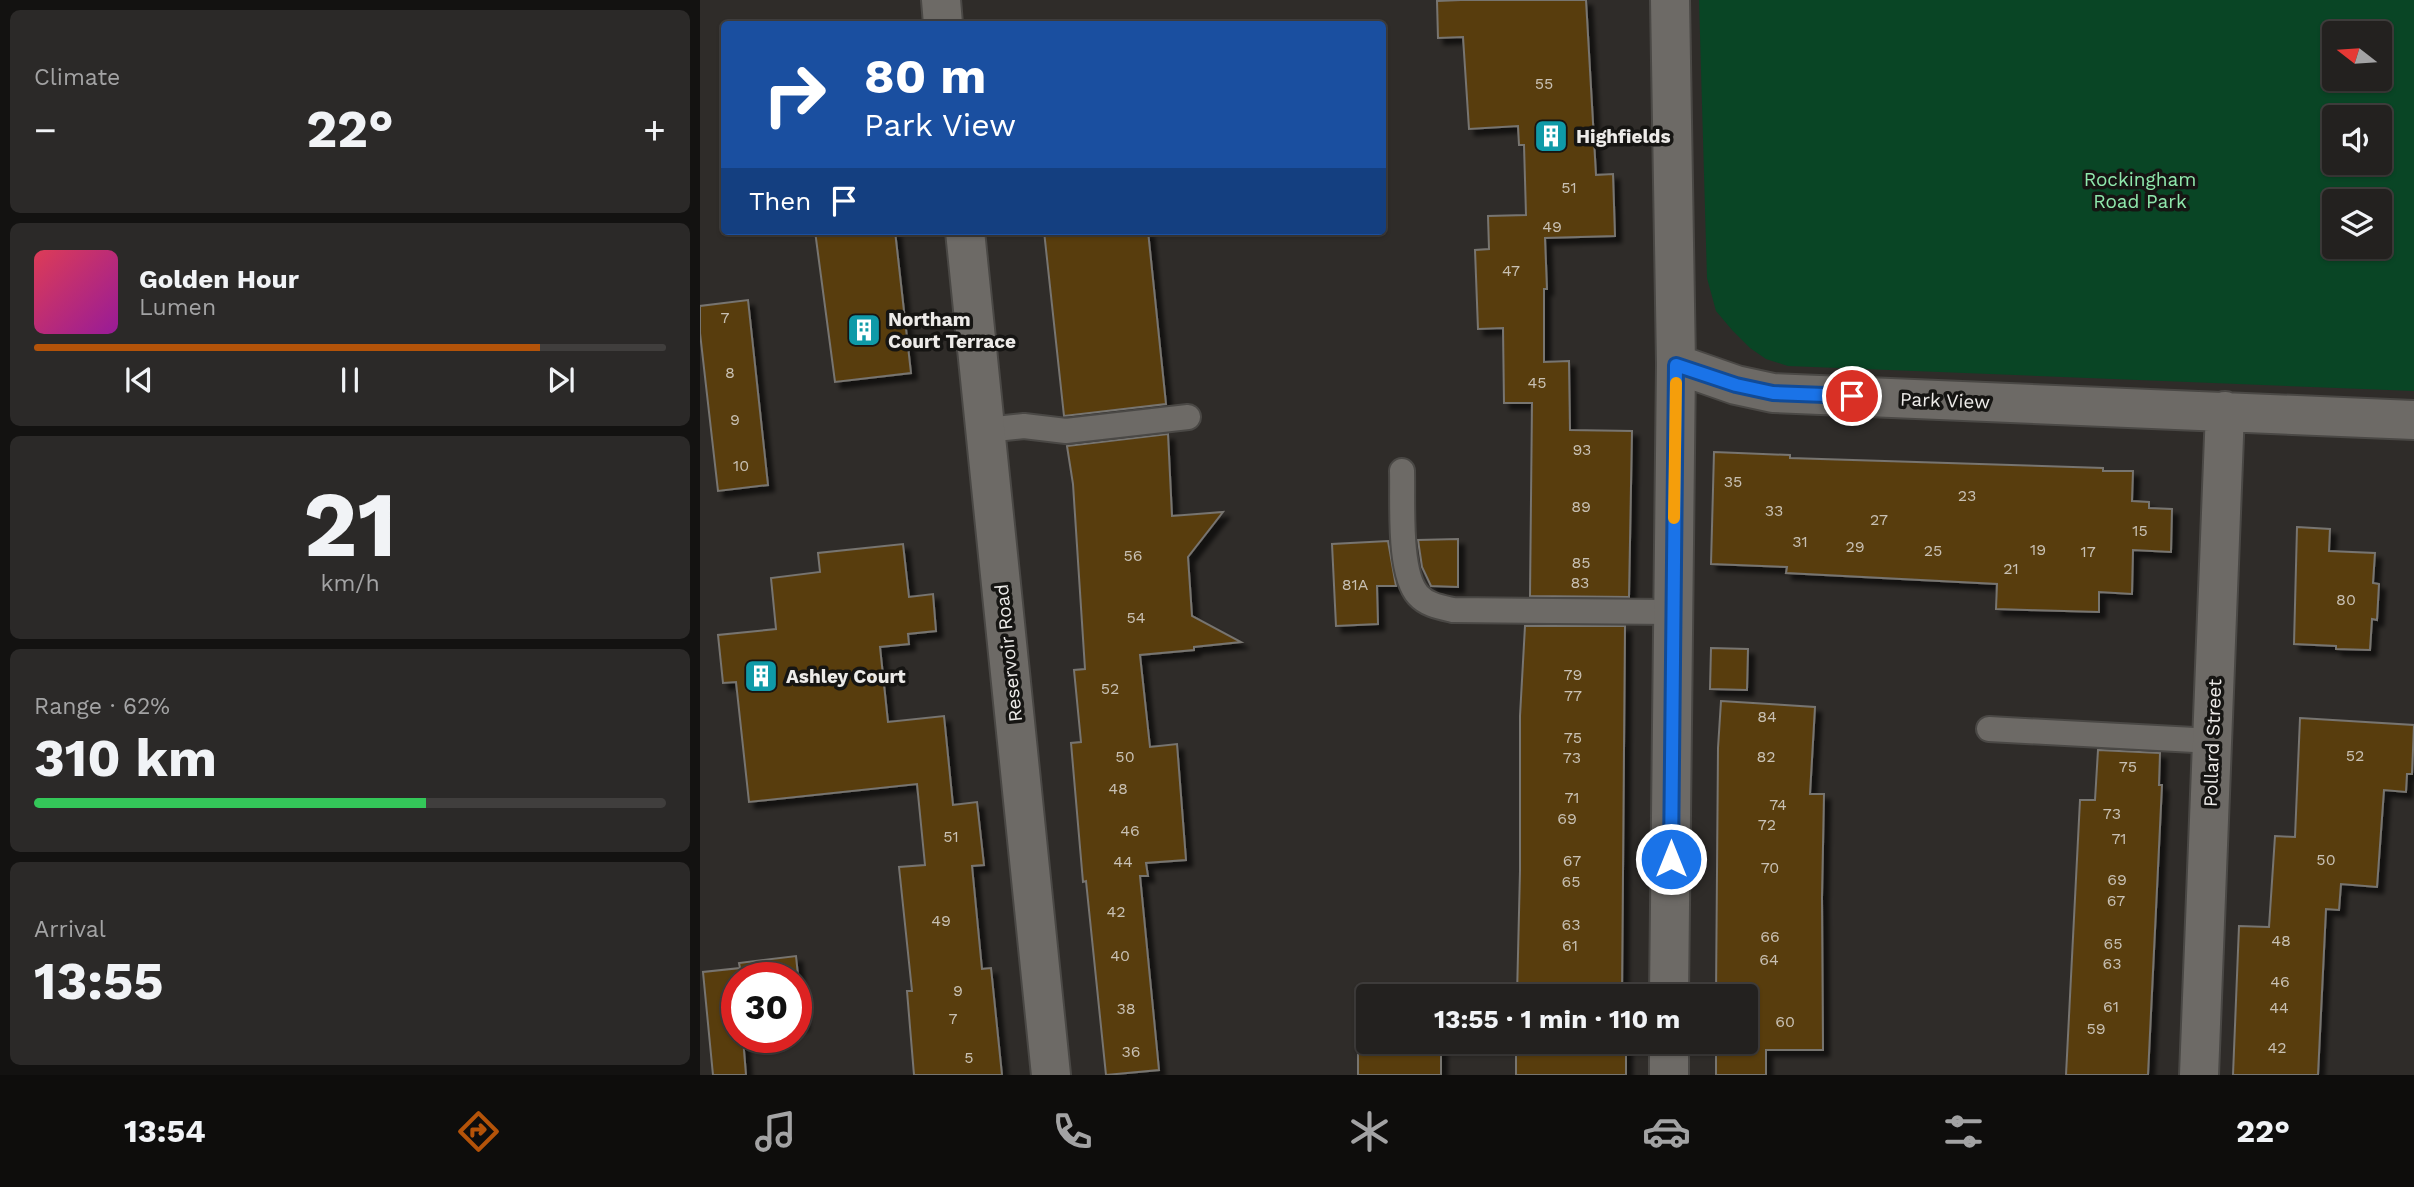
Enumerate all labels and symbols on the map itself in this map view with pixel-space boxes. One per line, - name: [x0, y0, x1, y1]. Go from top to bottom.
- north arrow: [2322, 21, 2392, 91]
- house number: 55: [1535, 74, 1553, 93]
- building icon: Highfields: [1532, 117, 1570, 155]
- place label: Highfields: [1576, 125, 1671, 148]
- park label: Rockingham Road Park: [2084, 168, 2196, 213]
- house number: 51: [1561, 178, 1577, 197]
- house number: 49: [1542, 217, 1562, 236]
- house number: 47: [1502, 261, 1520, 280]
- house number: 7: [721, 308, 730, 327]
- place label: Northam Court Terrace: [888, 308, 1016, 353]
- building icon: Northam Court Terrace: [845, 311, 883, 349]
- house number: 8: [725, 363, 735, 382]
- pin: [1822, 366, 1882, 426]
- house number: 45: [1527, 373, 1547, 392]
- street label: Park View: [1899, 387, 1991, 414]
- house number: 9: [730, 410, 740, 429]
- house number: 93: [1573, 440, 1591, 459]
- house number: 10: [733, 456, 749, 475]
- house number: 35: [1724, 472, 1742, 491]
- house number: 23: [1958, 486, 1976, 505]
- house number: 89: [1571, 497, 1591, 516]
- house number: 33: [1765, 501, 1783, 520]
- house number: 27: [1870, 510, 1888, 529]
- house number: 15: [2132, 521, 2148, 540]
- house number: 31: [1792, 532, 1808, 551]
- house number: 29: [1845, 537, 1865, 556]
- house number: 19: [2030, 540, 2046, 559]
- house number: 25: [1924, 541, 1942, 560]
- house number: 17: [2080, 542, 2096, 561]
- house number: 56: [1123, 546, 1143, 565]
- house number: 85: [1571, 553, 1591, 572]
- house number: 21: [2003, 559, 2019, 578]
- house number: 83: [1571, 573, 1589, 592]
- house number: 81A: [1342, 575, 1369, 594]
- street label: Reservoir Road: [990, 583, 1027, 723]
- house number: 80: [2336, 590, 2356, 609]
- house number: 54: [1126, 608, 1146, 627]
- building icon: Ashley Court: [742, 657, 780, 695]
- place label: Ashley Court: [786, 665, 906, 688]
- house number: 79: [1564, 665, 1582, 684]
- house number: 52: [1101, 679, 1119, 698]
- street label: Pollard Street: [2199, 679, 2226, 807]
- house number: 77: [1564, 686, 1582, 705]
- house number: 84: [1757, 707, 1777, 726]
- house number: 75: [1564, 728, 1582, 747]
- house number: 52: [2346, 746, 2364, 765]
- house number: 50: [1115, 747, 1135, 766]
- house number: 82: [1756, 747, 1776, 766]
- house number: 73: [1563, 748, 1581, 767]
- house number: 75: [2119, 757, 2137, 776]
- house number: 48: [1108, 779, 1128, 798]
- house number: 71: [1564, 788, 1580, 807]
- house number: 74: [1769, 795, 1787, 814]
- house number: 73: [2103, 804, 2121, 823]
- house number: 69: [1557, 809, 1577, 828]
- house number: 72: [1758, 815, 1776, 834]
- house number: 46: [1120, 821, 1140, 840]
- position arrow: [1634, 822, 1708, 896]
- house number: 51: [943, 827, 959, 846]
- house number: 71: [2111, 829, 2127, 848]
- house number: 50: [2316, 850, 2336, 869]
- house number: 67: [1563, 851, 1581, 870]
- house number: 44: [1113, 852, 1133, 871]
- house number: 70: [1761, 858, 1779, 877]
- house number: 69: [2107, 870, 2127, 889]
- house number: 65: [1561, 872, 1581, 891]
- house number: 67: [2107, 891, 2125, 910]
- house number: 42: [1106, 902, 1126, 921]
- house number: 49: [931, 911, 951, 930]
- house number: 63: [1561, 915, 1581, 934]
- house number: 66: [1760, 927, 1780, 946]
- house number: 48: [2271, 931, 2291, 950]
- house number: 65: [2103, 934, 2123, 953]
- house number: 61: [1562, 936, 1578, 955]
- house number: 40: [1110, 946, 1130, 965]
- house number: 64: [1759, 950, 1779, 969]
- house number: 63: [2102, 954, 2122, 973]
- speed limit sign: 30: [721, 962, 812, 1053]
- house number: 46: [2270, 972, 2290, 991]
- house number: 9: [953, 981, 963, 1000]
- house number: 61: [2103, 997, 2119, 1016]
- house number: 44: [2269, 998, 2289, 1017]
- house number: 38: [1116, 999, 1136, 1018]
- house number: 7: [949, 1009, 958, 1028]
- house number: 60: [1775, 1012, 1795, 1031]
- house number: 59: [2086, 1019, 2106, 1038]
- house number: 42: [2267, 1038, 2287, 1057]
- house number: 36: [1121, 1042, 1141, 1061]
- house number: 5: [964, 1048, 974, 1067]

